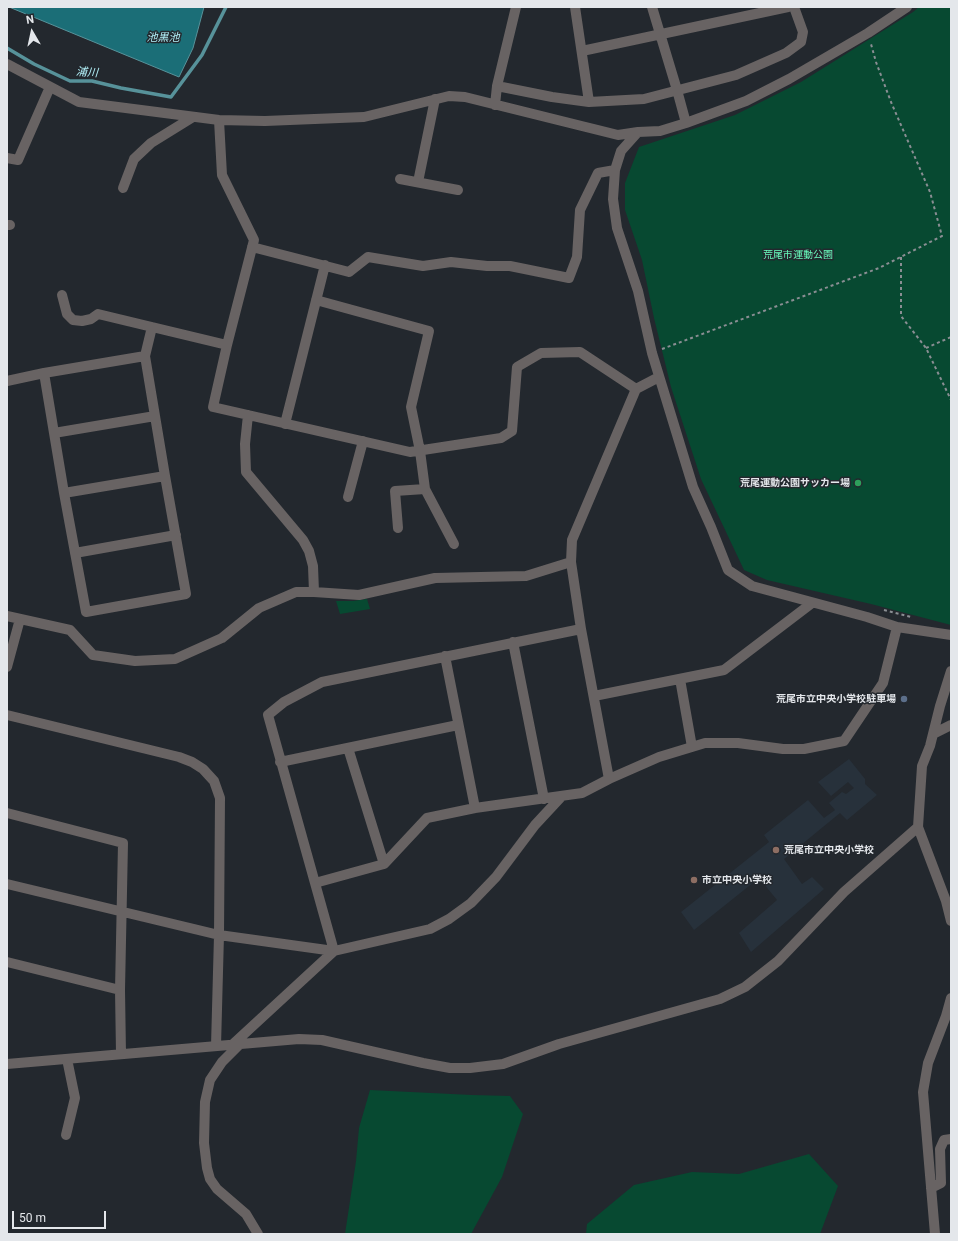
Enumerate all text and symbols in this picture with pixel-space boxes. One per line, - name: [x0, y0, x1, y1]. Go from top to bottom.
- north arrow: [12, 12, 52, 52]
- text: N: [25, 13, 35, 27]
- water label: 池黒池: [147, 31, 179, 45]
- water label: 浦川: [76, 66, 98, 80]
- park label: 荒尾市運動公園: [763, 249, 833, 261]
- place label: 荒尾運動公園サッカー場: [740, 477, 850, 489]
- marker: 荒尾運動公園サッカー場: [853, 478, 863, 488]
- place label: 荒尾市立中央小学校駐車場: [776, 693, 896, 705]
- marker: 荒尾市立中央小学校駐車場: [899, 694, 909, 704]
- place label: 荒尾市立中央小学校: [784, 844, 874, 856]
- marker: 荒尾市立中央小学校: [771, 845, 781, 855]
- place label: 市立中央小学校: [702, 874, 772, 886]
- marker: 市立中央小学校: [689, 875, 699, 885]
- scale bar: [14, 1203, 108, 1229]
- text: 50 m: [19, 1211, 46, 1225]

